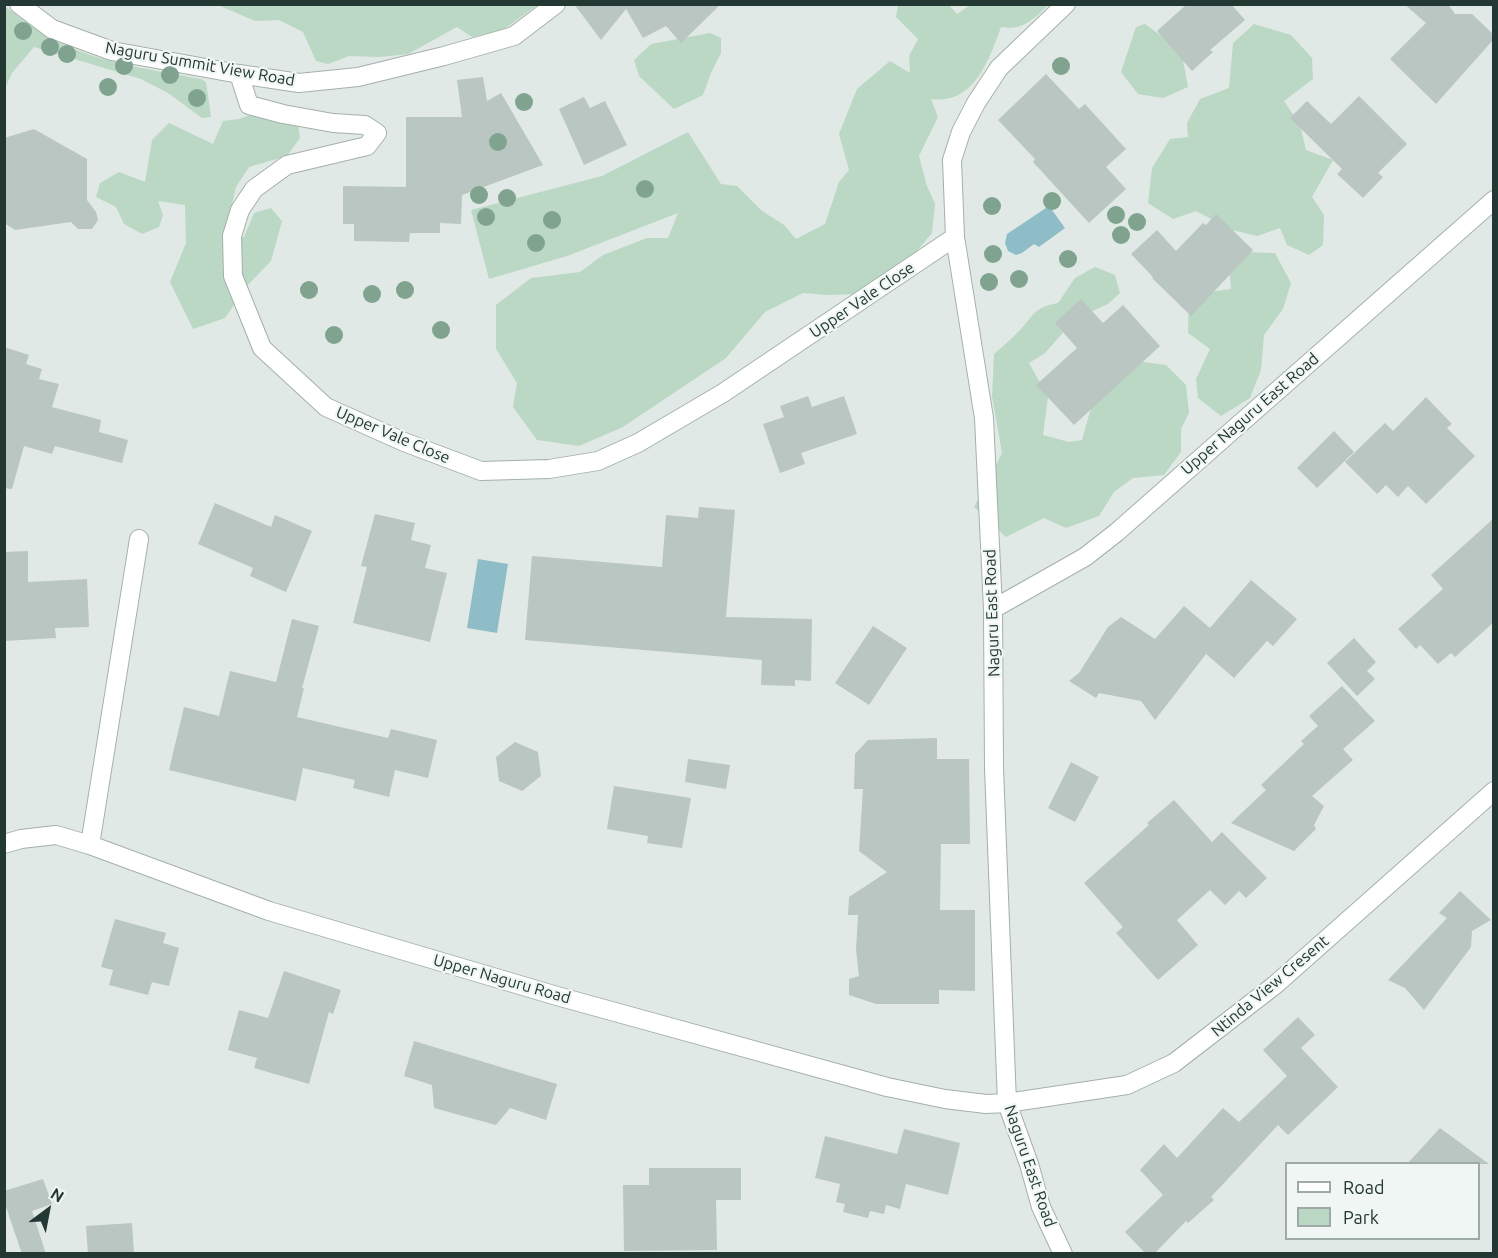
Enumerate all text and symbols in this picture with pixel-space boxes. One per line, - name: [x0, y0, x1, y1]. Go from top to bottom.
- street label: Naguru Summit View Road: [104, 38, 296, 90]
- street label: Upper Vale Close: [806, 258, 918, 342]
- street label: Upper Naguru East Road: [1177, 349, 1323, 479]
- street label: Upper Vale Close: [333, 402, 453, 468]
- street label: Naguru East Road: [980, 549, 1004, 677]
- street label: Ntinda View Cresent: [1207, 931, 1333, 1041]
- street label: Upper Naguru Road: [431, 950, 573, 1008]
- street label: Naguru East Road: [1000, 1102, 1060, 1230]
- legend: [1285, 1162, 1480, 1240]
- text: Road: [1343, 1177, 1385, 1197]
- north arrow: [18, 1180, 78, 1240]
- text: N: [48, 1184, 67, 1206]
- text: Park: [1343, 1207, 1379, 1227]

